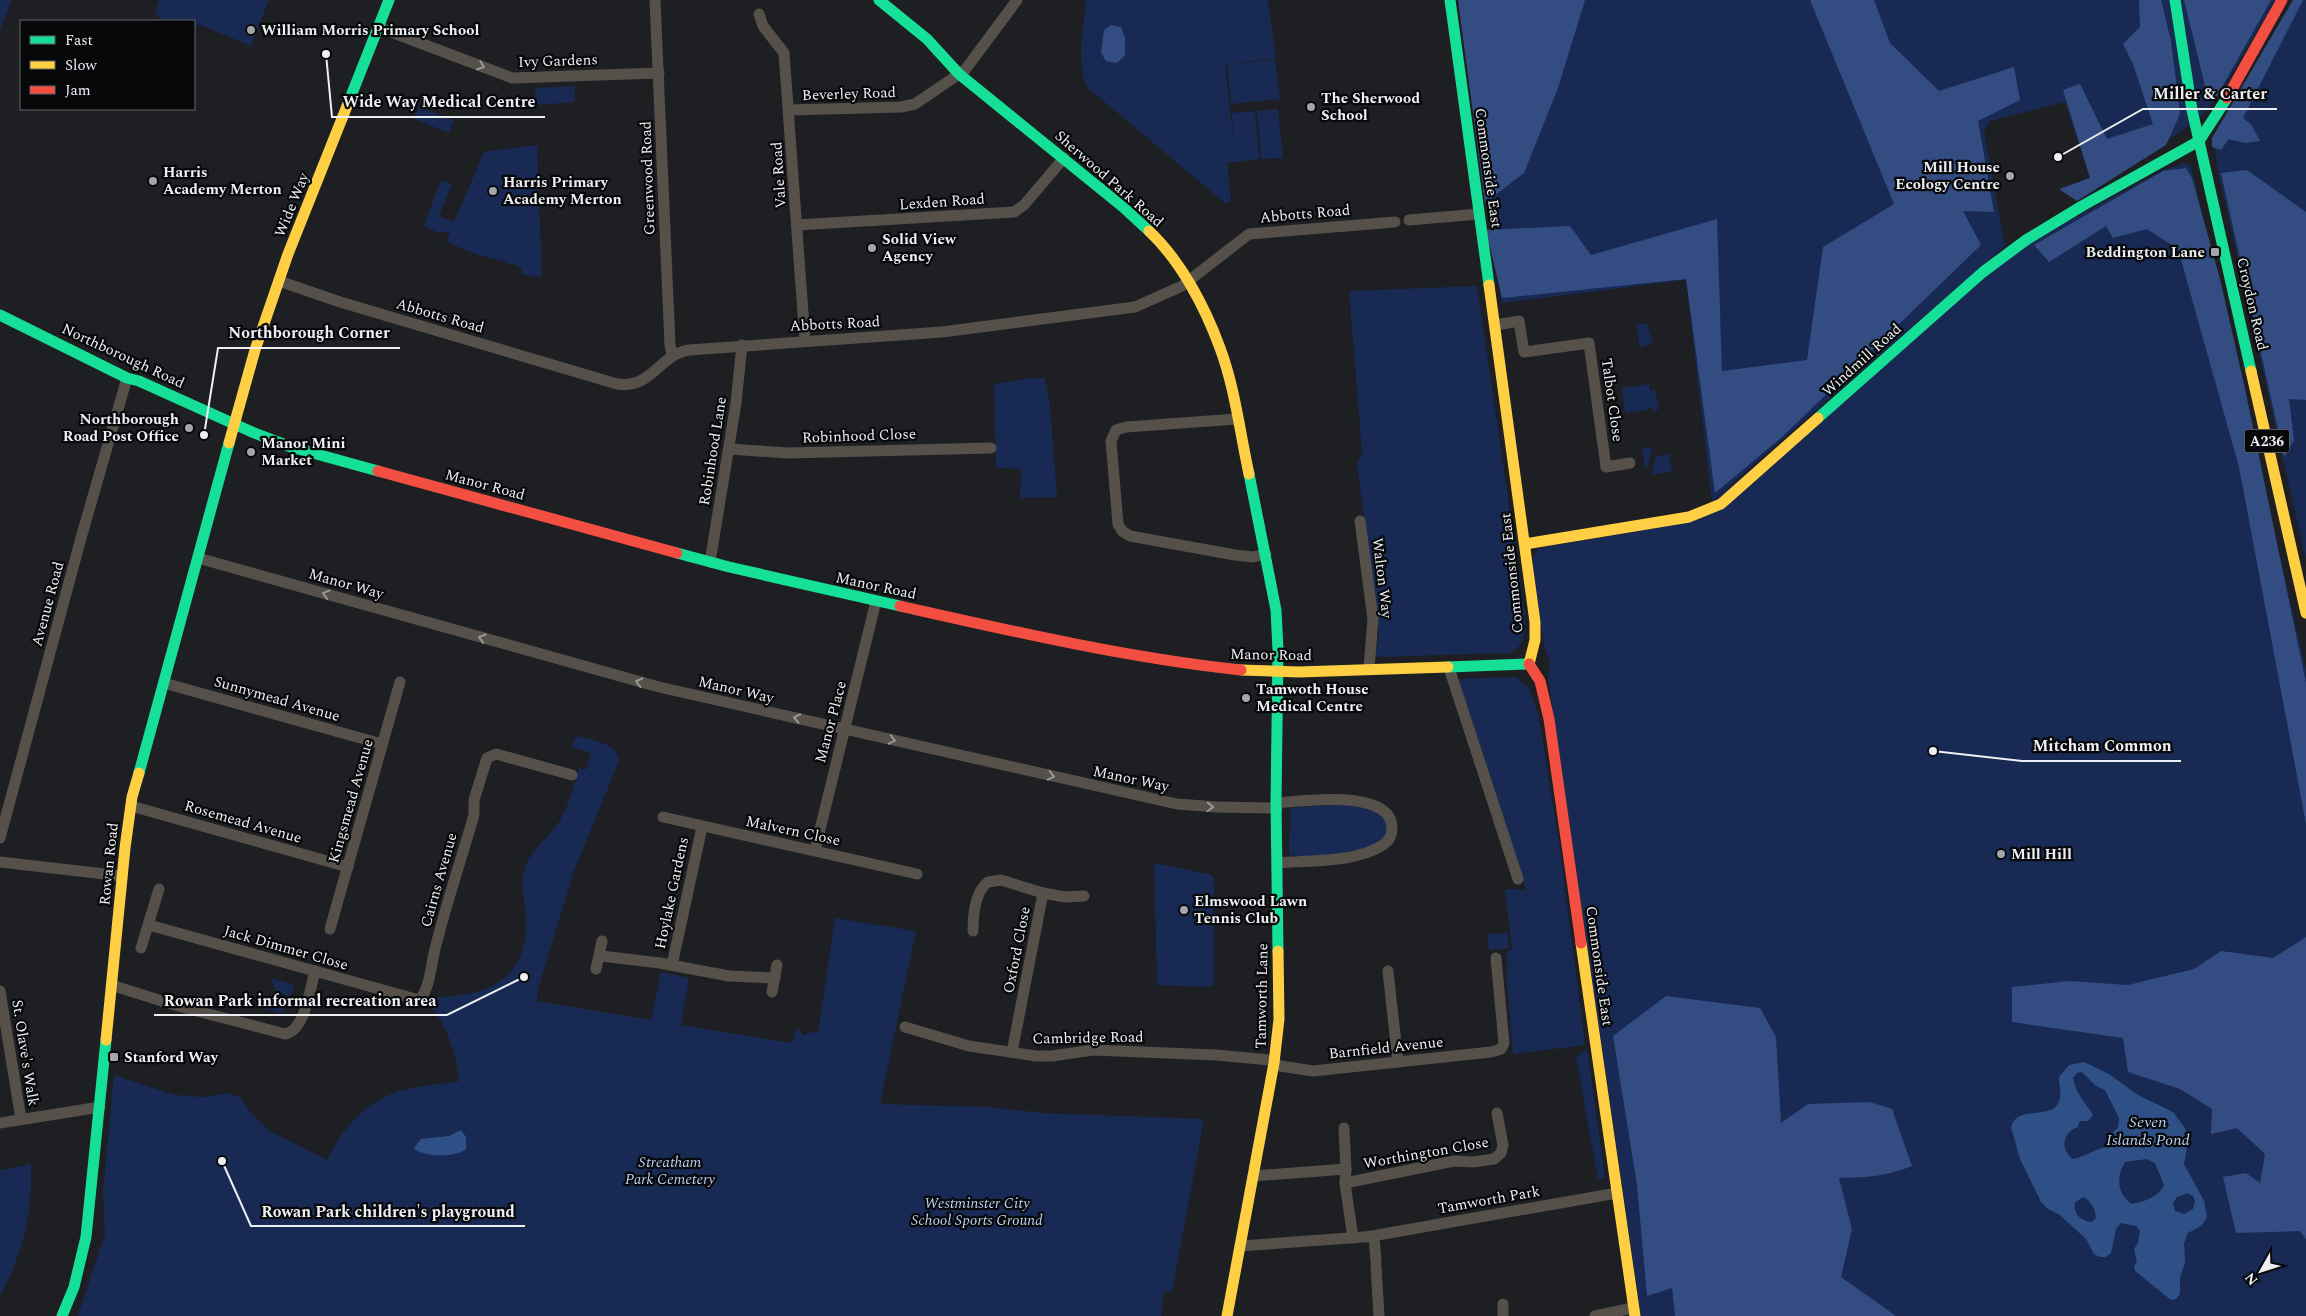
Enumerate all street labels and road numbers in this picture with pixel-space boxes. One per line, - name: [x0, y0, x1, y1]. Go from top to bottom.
- street label: Ivy Gardens: [518, 48, 598, 74]
- street label: Beverley Road: [802, 81, 896, 107]
- street label: Commonside East: [1468, 107, 1508, 229]
- street label: Greenwood Road: [635, 121, 661, 235]
- street label: Sherwood Park Road: [1049, 125, 1169, 233]
- street label: Vale Road: [765, 141, 793, 209]
- street label: Wide Way: [269, 169, 316, 241]
- street label: Lexden Road: [898, 188, 986, 216]
- street label: Abbotts Road: [1259, 199, 1351, 229]
- street label: Croydon Road: [2230, 255, 2274, 353]
- street label: Abbotts Road: [393, 292, 487, 340]
- street label: Abbotts Road: [789, 310, 881, 338]
- street label: Northborough Road: [58, 317, 188, 395]
- street label: Windmill Road: [1817, 318, 1907, 402]
- street label: Talbot Close: [1595, 357, 1629, 443]
- street label: Robinhood Lane: [693, 395, 733, 507]
- street label: Robinhood Close: [802, 423, 916, 449]
- road number: A236: [2244, 430, 2290, 452]
- street label: Manor Road: [442, 463, 528, 507]
- street label: Commonside East: [1494, 512, 1530, 634]
- street label: Walton Way: [1366, 536, 1398, 620]
- street label: Avenue Road: [26, 559, 70, 649]
- street label: Manor Way: [306, 562, 387, 606]
- street label: Manor Road: [833, 566, 919, 606]
- street label: Manor Road: [1230, 643, 1312, 667]
- street label: Sunnymead Avenue: [211, 670, 343, 728]
- street label: Manor Way: [696, 670, 777, 710]
- street label: Manor Place: [809, 678, 853, 766]
- street label: Kingsmead Avenue: [322, 736, 380, 866]
- street label: Manor Way: [1091, 760, 1172, 798]
- street label: Rosemead Avenue: [182, 794, 304, 850]
- street label: Malvern Close: [744, 810, 842, 852]
- street label: Rowan Road: [93, 822, 125, 906]
- street label: Cairns Avenue: [415, 830, 463, 930]
- street label: Hoylake Gardens: [649, 835, 695, 951]
- street label: Oxford Close: [997, 905, 1037, 995]
- street label: Commonside East: [1579, 905, 1619, 1027]
- street label: Jack Dimmer Close: [221, 919, 351, 977]
- street label: Tamworth Lane: [1250, 943, 1274, 1049]
- street label: St. Olave's Walk: [5, 998, 45, 1108]
- street label: Cambridge Road: [1032, 1026, 1144, 1050]
- street label: Barnfield Avenue: [1328, 1031, 1444, 1065]
- street label: Worthington Close: [1361, 1131, 1491, 1175]
- street label: Tamworth Park: [1436, 1180, 1542, 1220]

